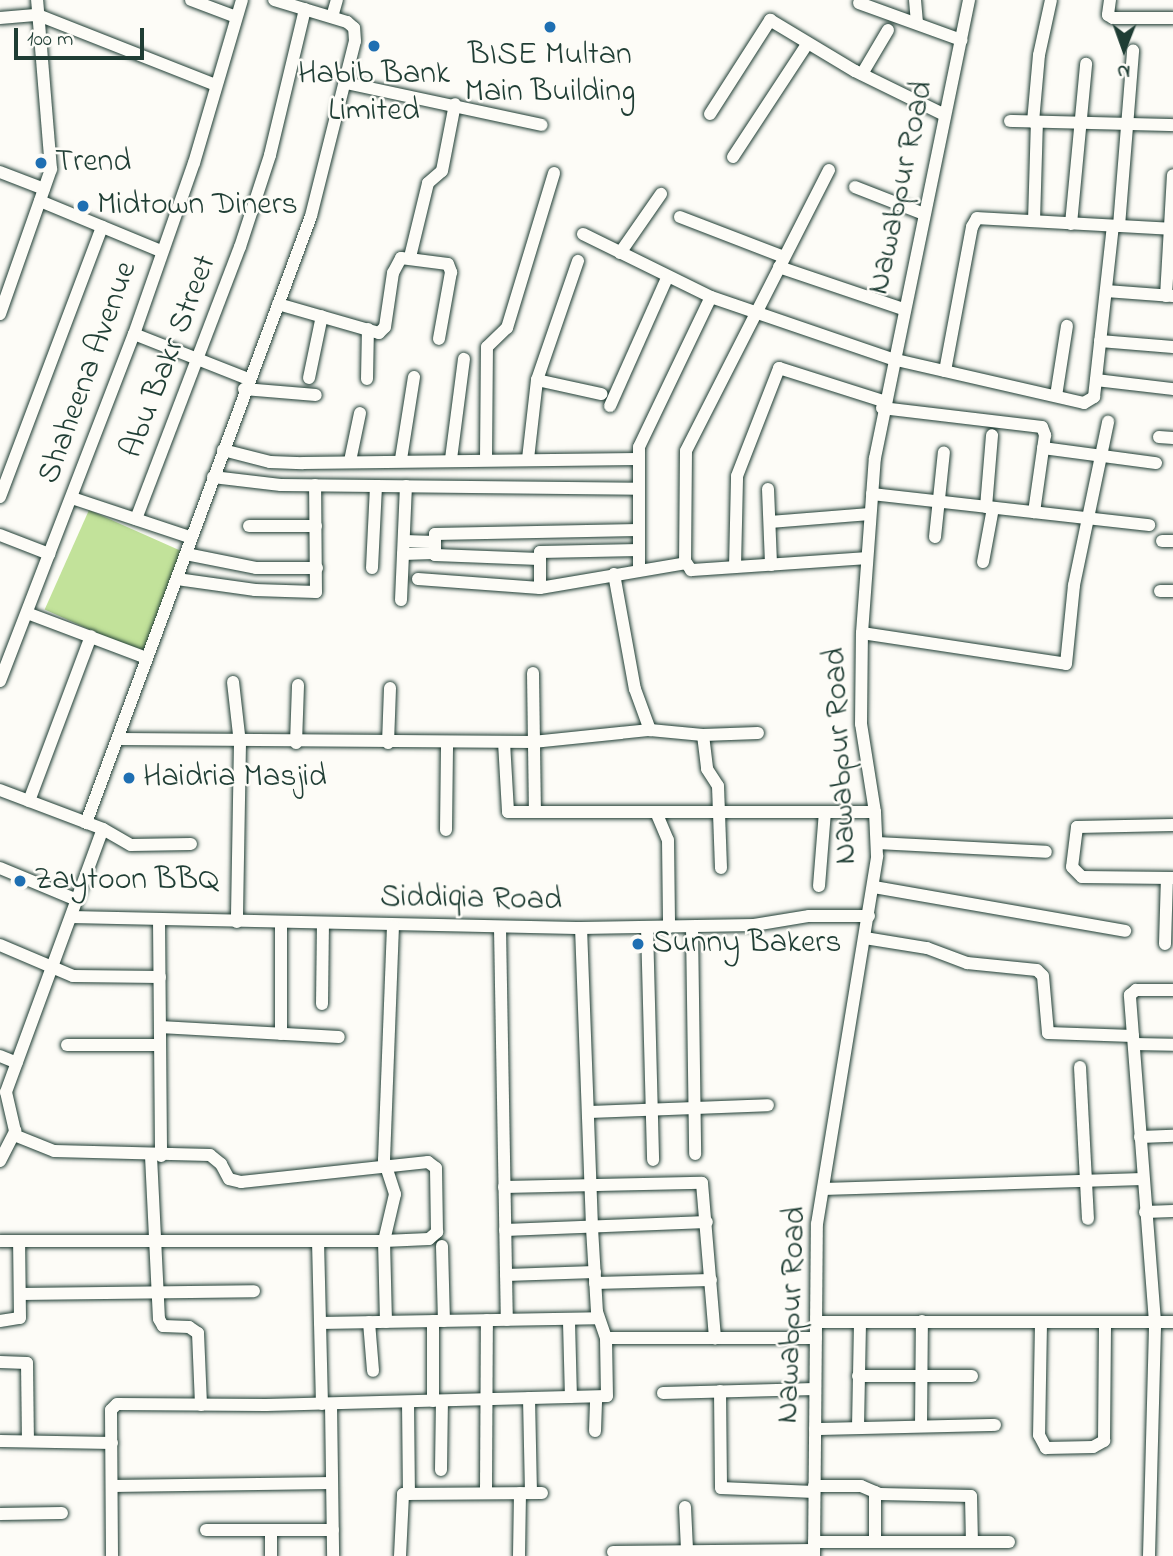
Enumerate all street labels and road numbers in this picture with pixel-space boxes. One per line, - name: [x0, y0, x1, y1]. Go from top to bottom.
- street label: Nawabpur Road: [861, 78, 943, 298]
- street label: Abu Bakr Street: [114, 250, 226, 464]
- street label: Shaheena Avenue: [31, 257, 147, 489]
- street label: Nawabpur Road: [817, 647, 867, 865]
- street label: Siddiqia Road: [380, 879, 562, 921]
- street label: Nawabpur Road: [770, 1206, 816, 1424]

